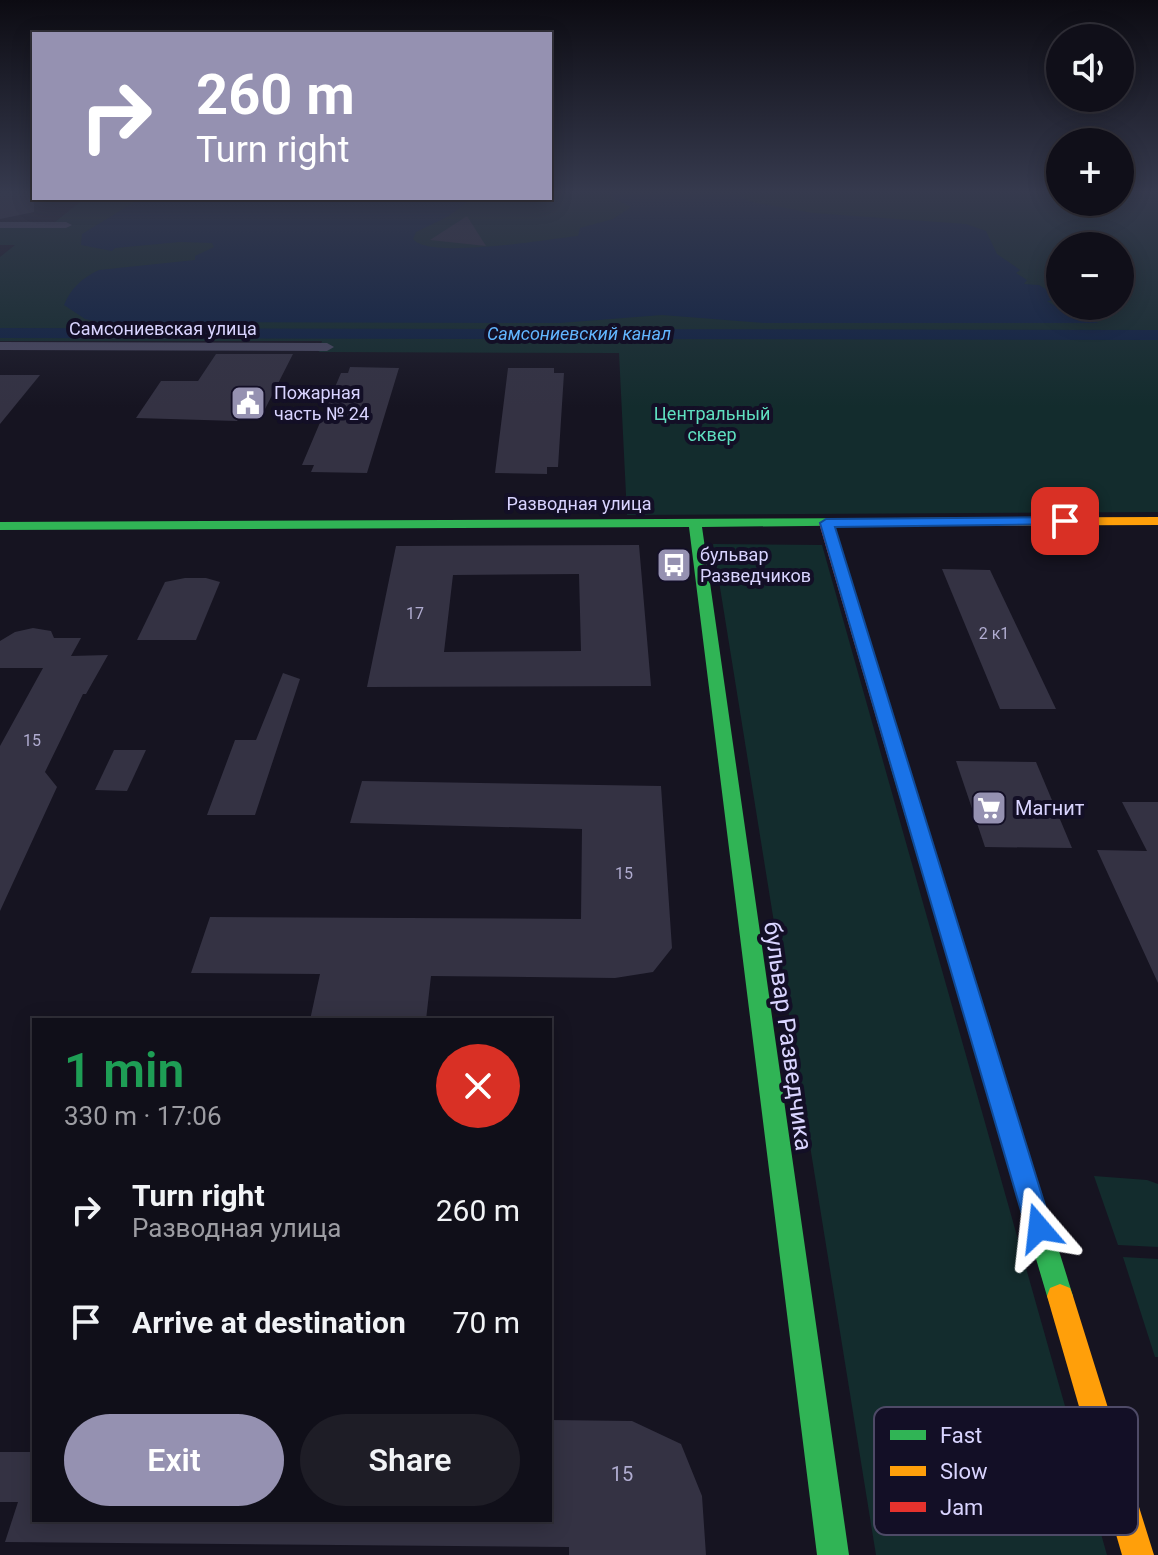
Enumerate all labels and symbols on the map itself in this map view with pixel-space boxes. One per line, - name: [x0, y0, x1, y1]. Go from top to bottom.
- street label: Самсониевская улица: [69, 318, 257, 339]
- water label: Самсониевский канал: [487, 323, 671, 344]
- place label: Пожарная часть № 24: [274, 382, 369, 424]
- public building icon: Пожарная часть № 24: [229, 384, 267, 422]
- park label: Центральный сквер: [654, 403, 770, 445]
- pin: [1031, 487, 1099, 555]
- street label: Разводная улица: [507, 493, 651, 514]
- place label: бульвар Разведчиков: [700, 544, 811, 586]
- bus stop icon: бульвар Разведчиков: [655, 546, 693, 584]
- house number: 17: [406, 604, 424, 623]
- house number: 2 к1: [979, 624, 1009, 643]
- house number: 15: [23, 731, 41, 750]
- supermarket icon: Магнит: [970, 789, 1008, 827]
- place label: Магнит: [1015, 796, 1085, 820]
- house number: 15: [615, 864, 633, 883]
- street label: бульвар Разведчика: [758, 920, 818, 1152]
- position arrow: [997, 1186, 1081, 1270]
- legend: [874, 1407, 1138, 1535]
- text: Fast: [940, 1423, 982, 1448]
- text: Slow: [940, 1459, 988, 1484]
- house number: 15: [611, 1462, 633, 1486]
- text: Jam: [940, 1495, 983, 1520]

